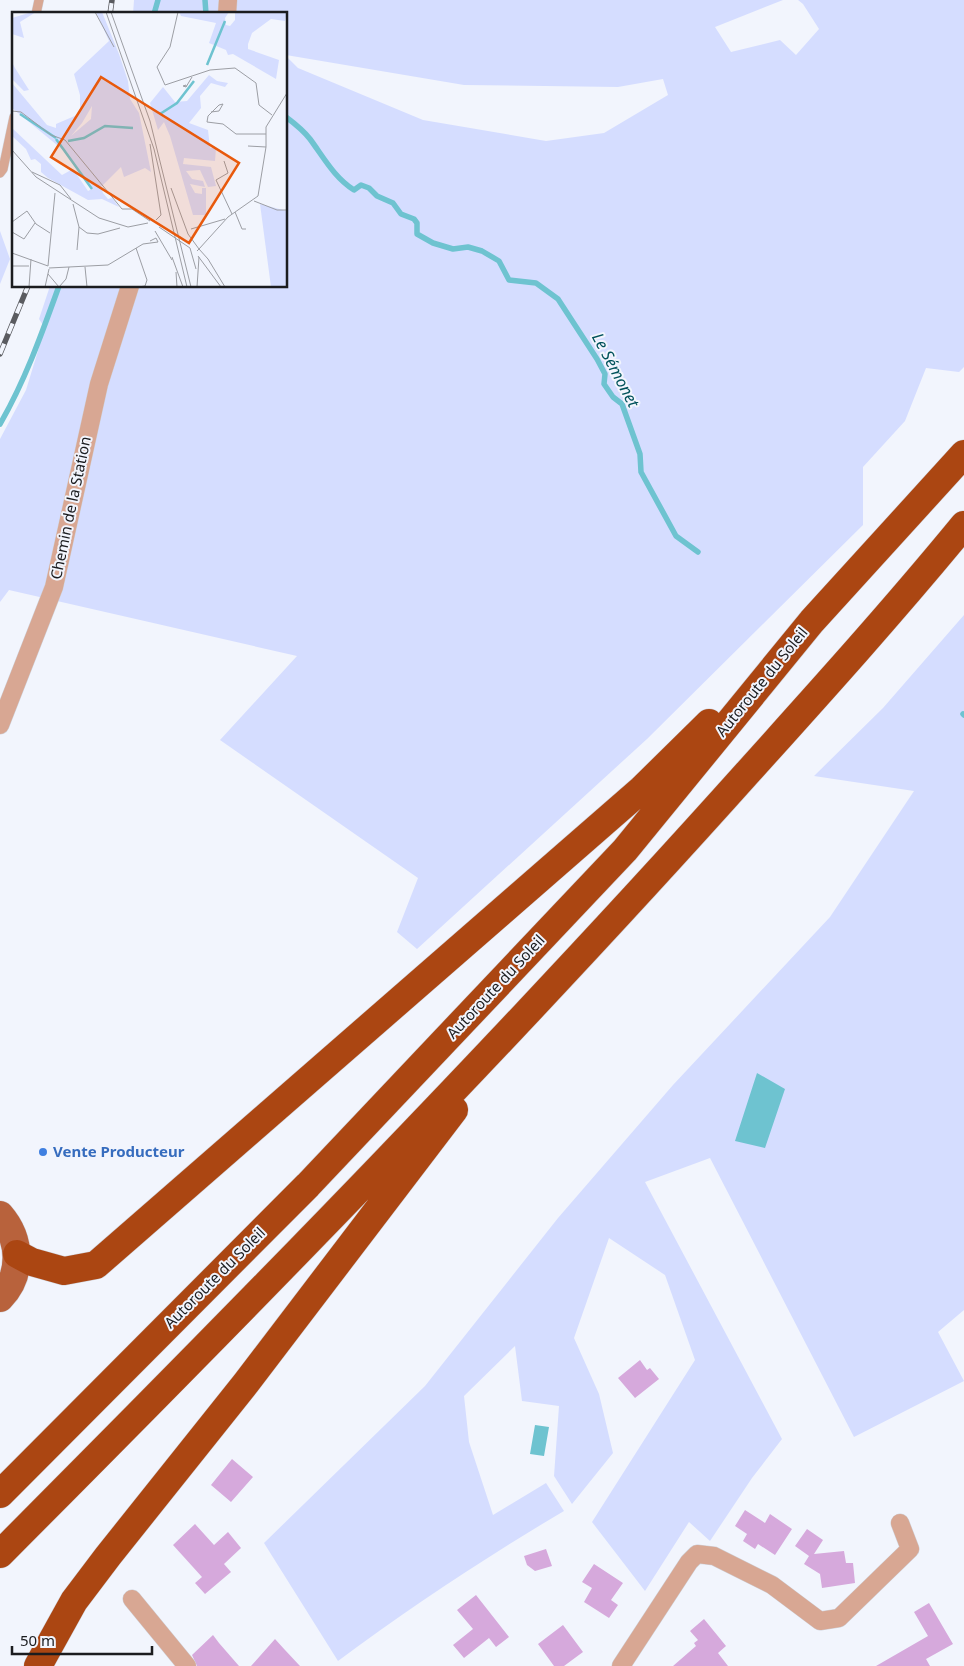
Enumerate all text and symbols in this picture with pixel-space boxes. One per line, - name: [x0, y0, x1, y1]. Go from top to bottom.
- inset map: [12, 12, 288, 288]
- water label: Le Sémonet: [587, 329, 645, 412]
- street label: Chemin de la Station: [45, 434, 95, 581]
- street label: Autoroute du Soleil: [711, 623, 812, 740]
- street label: Autoroute du Soleil: [442, 930, 549, 1043]
- place label: Vente Producteur: [53, 1141, 185, 1161]
- marker: Vente Producteur: [37, 1146, 49, 1158]
- street label: Autoroute du Soleil: [159, 1222, 269, 1332]
- scale bar: [12, 1624, 152, 1656]
- text: 50 m: [20, 1630, 55, 1650]

